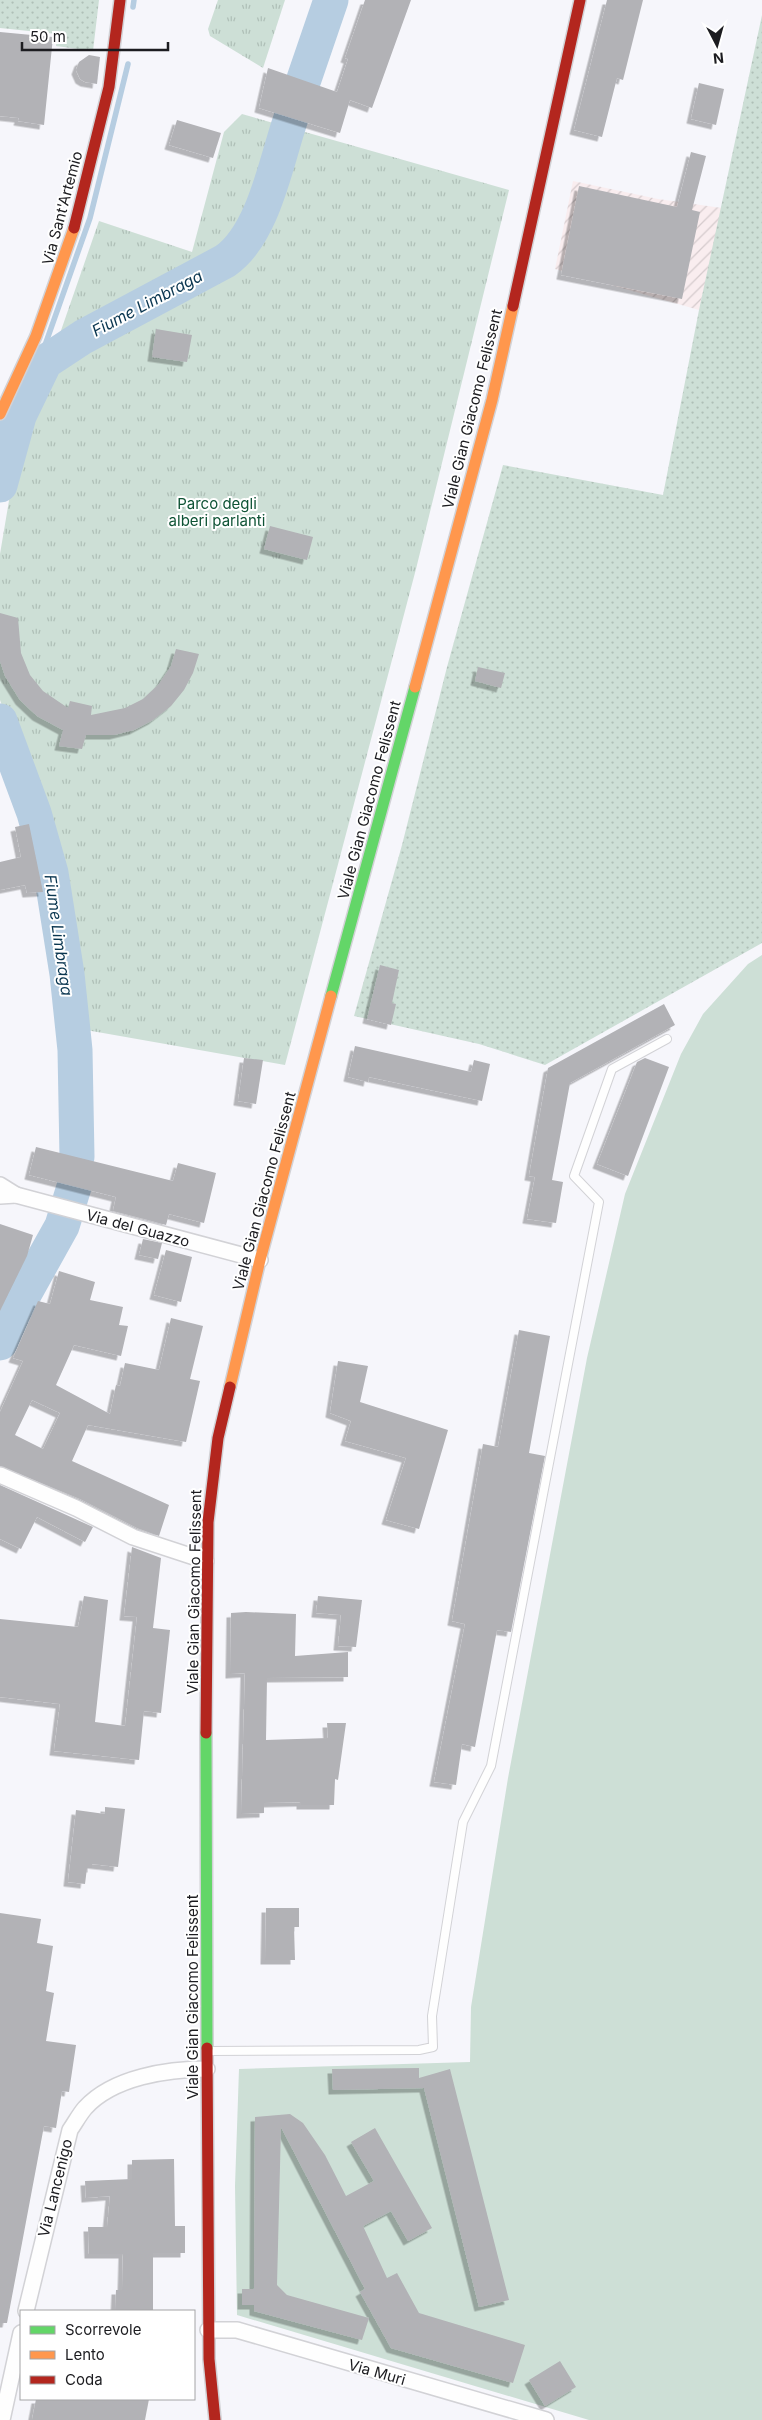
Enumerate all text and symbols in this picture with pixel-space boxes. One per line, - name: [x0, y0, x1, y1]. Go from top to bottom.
- scale bar: [22, 20, 169, 52]
- north arrow: [692, 20, 742, 70]
- text: 50 m: [30, 27, 66, 46]
- text: N: [712, 49, 725, 67]
- street label: Via Sant'Artemio: [38, 149, 86, 267]
- water label: Fiume Limbraga: [88, 265, 206, 341]
- street label: Viale Gian Giacomo Felissent: [438, 307, 506, 511]
- park label: Parco degli alberi parlanti: [169, 494, 265, 530]
- street label: Viale Gian Giacomo Felissent: [333, 698, 405, 902]
- water label: Fiume Limbraga: [41, 873, 77, 997]
- street label: Viale Gian Giacomo Felissent: [228, 1089, 300, 1293]
- street label: Via del Guazzo: [84, 1205, 192, 1251]
- street label: Viale Gian Giacomo Felissent: [183, 1489, 205, 1695]
- street label: Viale Gian Giacomo Felissent: [183, 1894, 202, 2100]
- street label: Via Lancenigo: [34, 2137, 76, 2239]
- legend: [20, 2310, 195, 2400]
- text: Scorrevole: [65, 2320, 141, 2339]
- text: Lento: [65, 2345, 105, 2364]
- street label: Via Muri: [346, 2355, 408, 2389]
- text: Coda: [65, 2370, 103, 2389]

